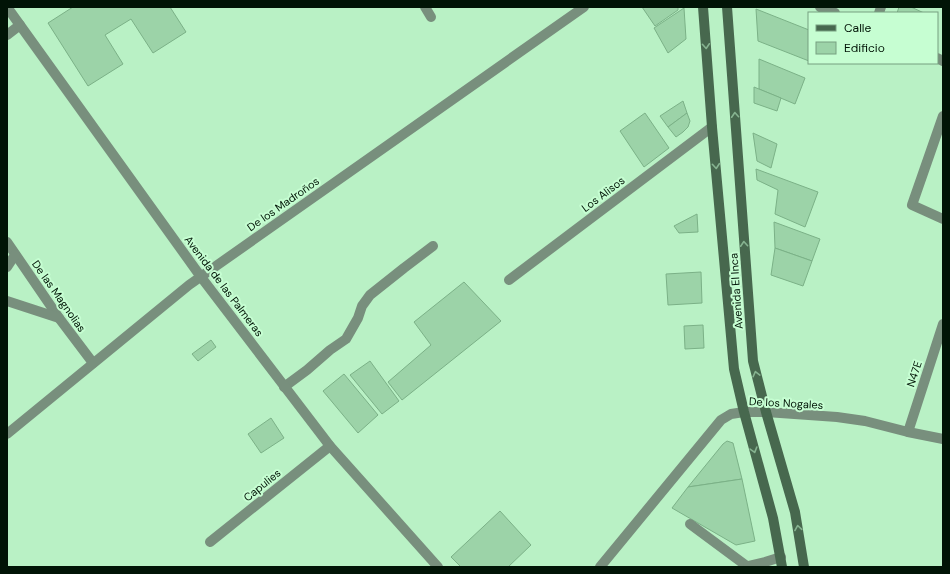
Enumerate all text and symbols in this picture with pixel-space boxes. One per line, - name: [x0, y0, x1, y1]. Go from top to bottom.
- legend: [808, 12, 938, 64]
- text: Calle: [844, 20, 871, 36]
- text: Edificio: [844, 40, 885, 56]
- one-way arrow: [702, 43, 711, 49]
- one-way arrow: [730, 112, 739, 118]
- one-way arrow: [711, 163, 720, 169]
- street label: Los Alisos: [579, 173, 627, 215]
- street label: De los Madroños: [244, 174, 322, 234]
- street label: Avenida de las Palmeras: [182, 233, 266, 339]
- one-way arrow: [740, 241, 749, 247]
- street label: Avenida El Inca: [726, 253, 746, 329]
- street label: De las Magnolias: [29, 257, 89, 335]
- street label: N47E: [903, 359, 925, 389]
- one-way arrow: [753, 370, 761, 377]
- street label: De los Nogales: [748, 394, 824, 412]
- one-way arrow: [749, 446, 758, 453]
- street label: Capulies: [241, 466, 283, 504]
- one-way arrow: [794, 525, 803, 532]

